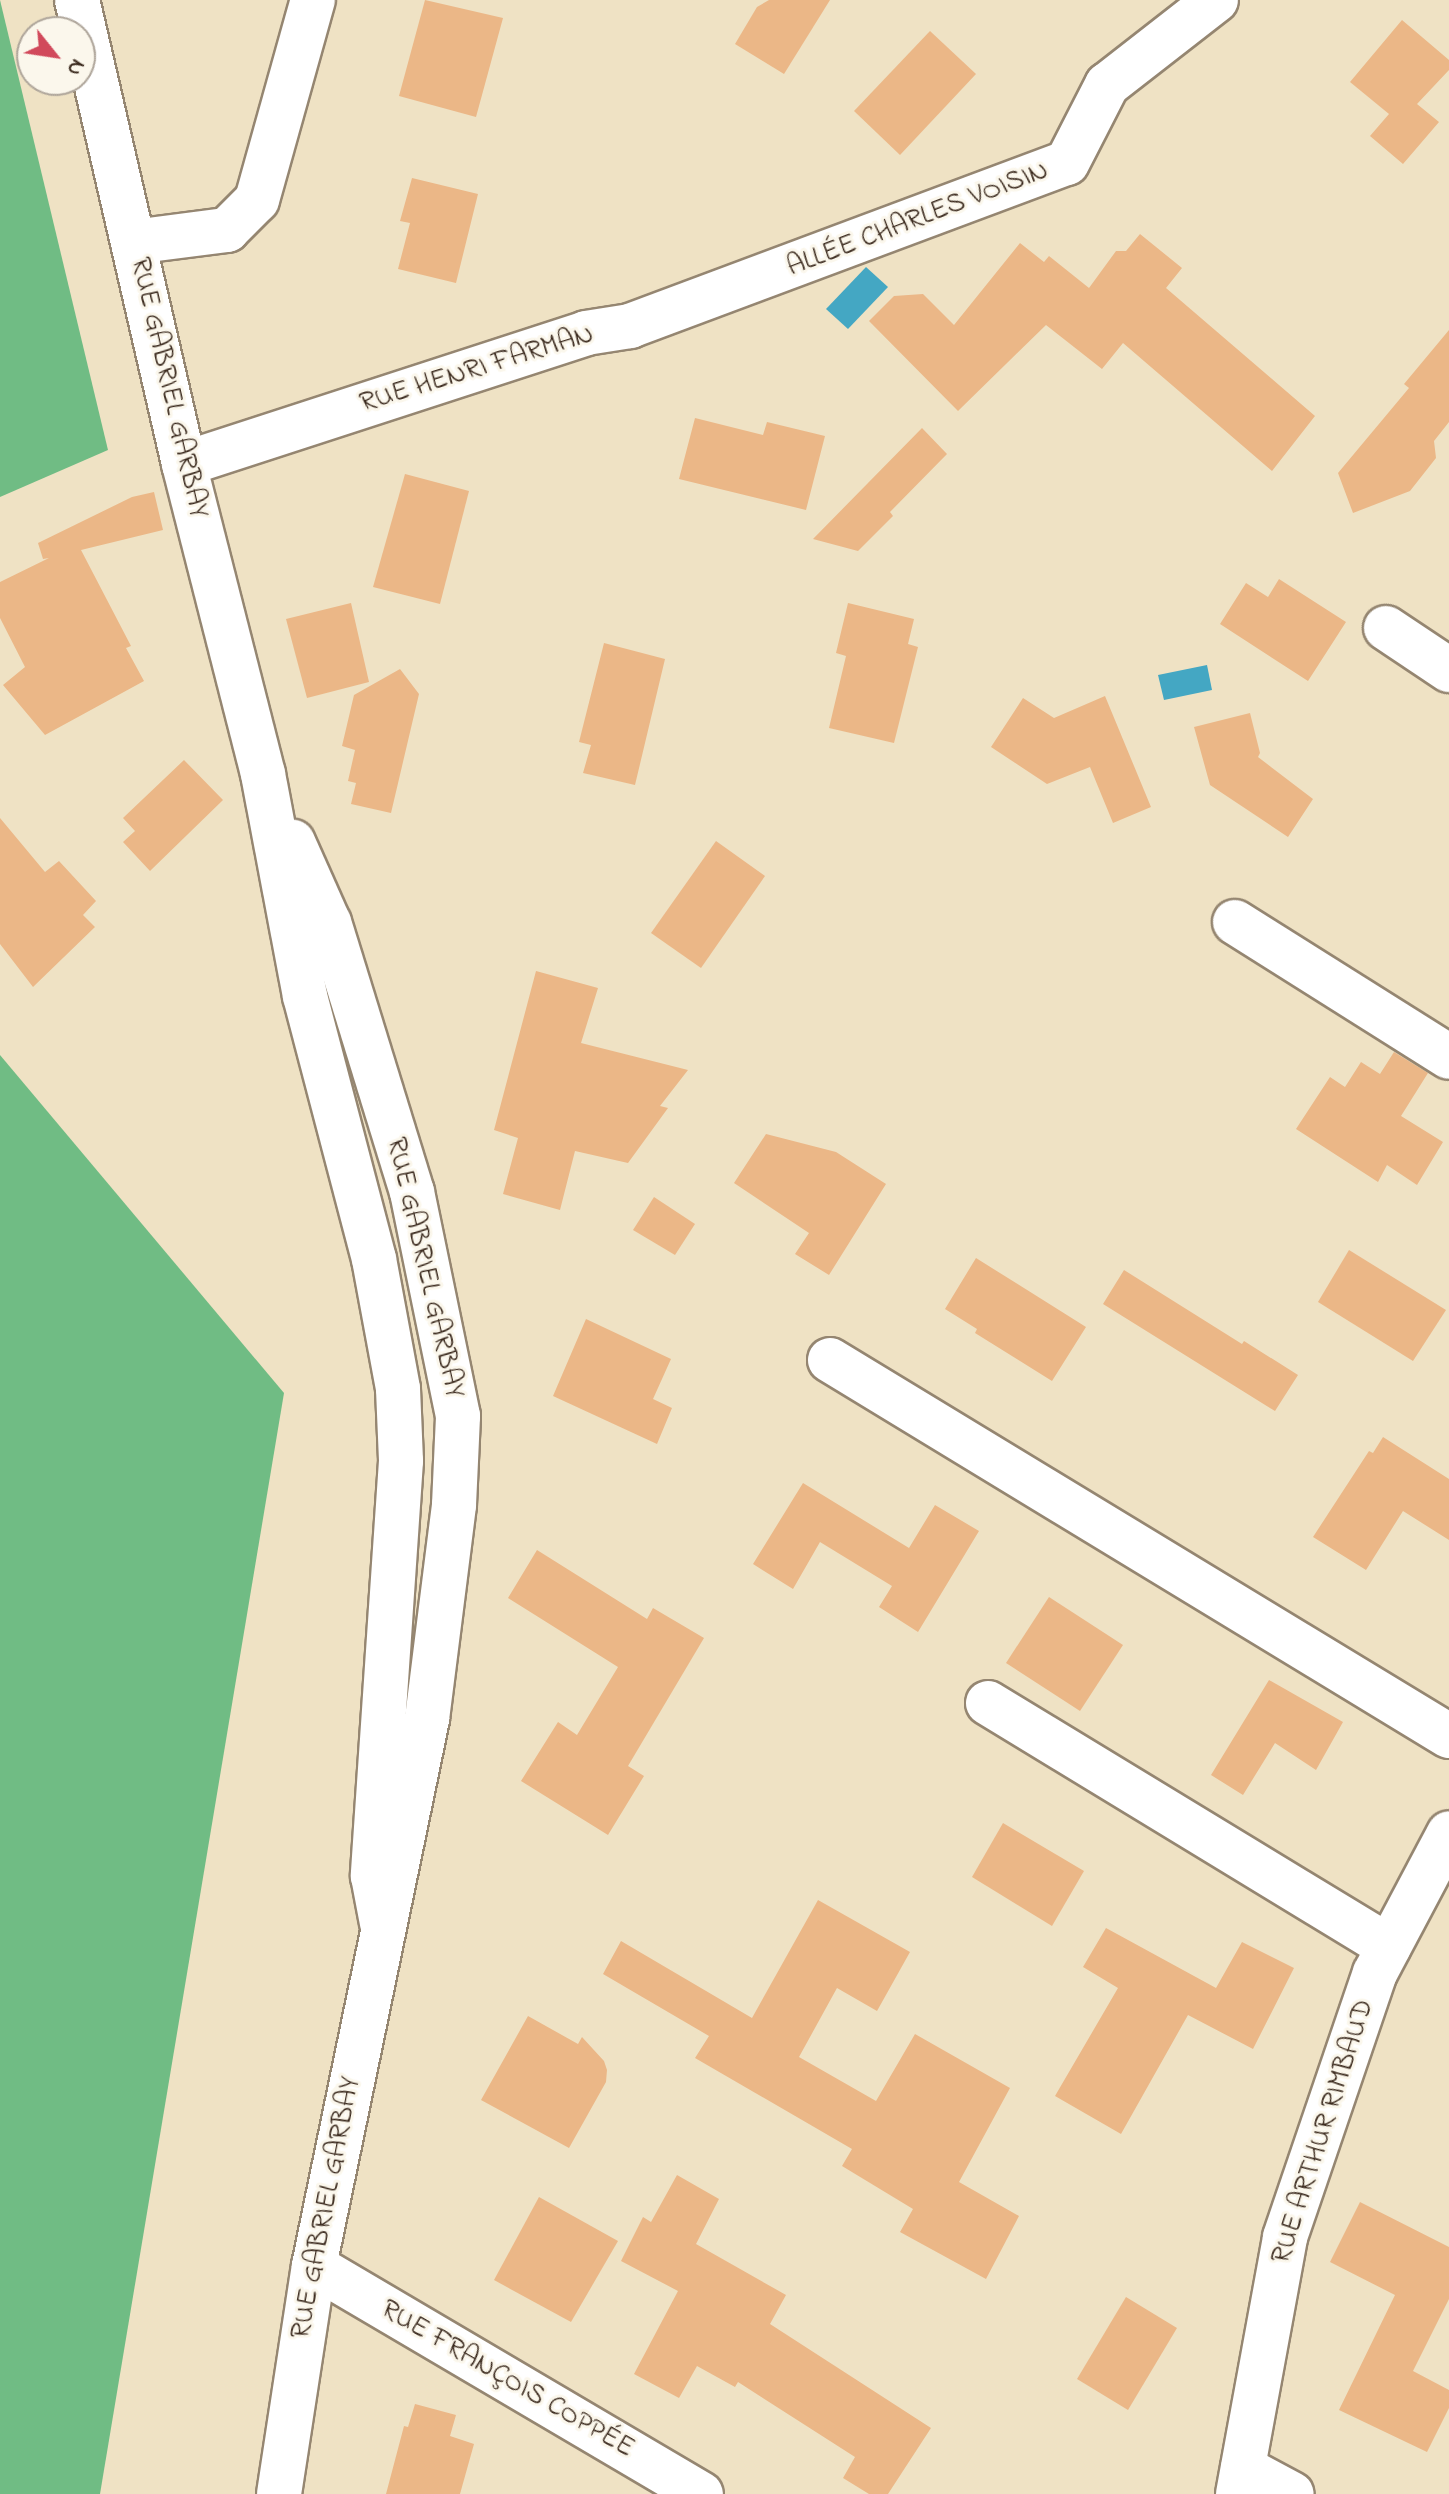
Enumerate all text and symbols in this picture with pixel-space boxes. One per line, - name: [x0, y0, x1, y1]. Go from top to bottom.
- north arrow: [16, 16, 96, 96]
- text: N: [57, 53, 93, 81]
- street label: ALLÉE CHARLES VOISIN: [783, 155, 1053, 285]
- street label: RUE GABRIEL GARBAY: [122, 254, 214, 522]
- street label: RUE HENRI FARMAN: [356, 319, 598, 421]
- street label: RUE GABRIEL GARBAY: [378, 1134, 470, 1402]
- street label: RUE ARTHUR RIMBAUD: [1265, 1996, 1383, 2268]
- street label: RUE GABRIEL GARBAY: [285, 2074, 369, 2342]
- street label: RUE FRANÇOIS COPPÉE: [374, 2294, 640, 2466]

